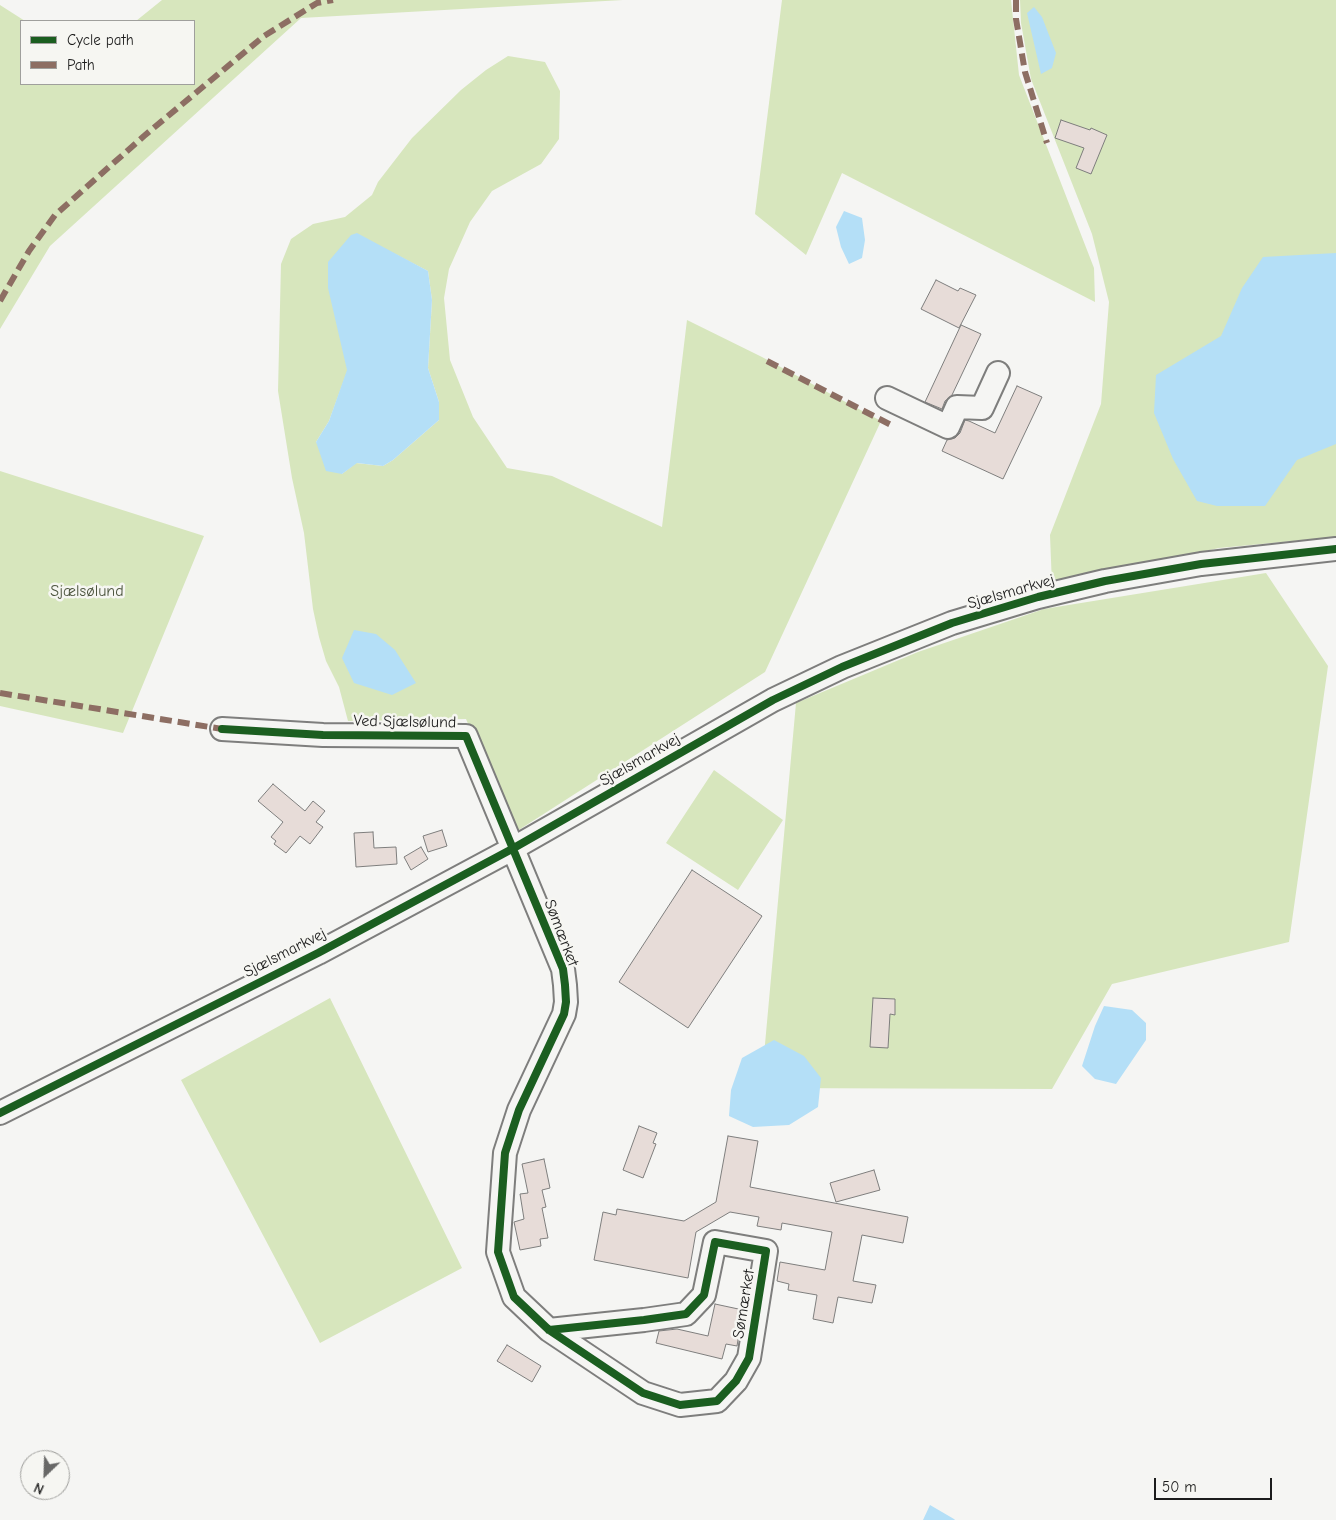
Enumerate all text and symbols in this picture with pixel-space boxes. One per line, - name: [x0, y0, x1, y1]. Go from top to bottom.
- legend: [20, 20, 195, 85]
- text: Cycle path: [67, 31, 134, 49]
- text: Path: [67, 56, 95, 74]
- street label: Sjælsmarkvej: [965, 570, 1057, 614]
- park label: Sjælsølund: [50, 581, 124, 601]
- street label: Ved Sjælsølund: [353, 712, 457, 732]
- street label: Sjælsmarkvej: [596, 729, 684, 791]
- street label: Sømærket: [539, 897, 583, 969]
- street label: Sjælsmarkvej: [241, 924, 329, 982]
- street label: Sømærket: [729, 1268, 759, 1340]
- north arrow: [20, 1450, 70, 1500]
- scale bar: [1156, 1468, 1274, 1500]
- text: 50 m: [1162, 1478, 1197, 1496]
- text: N: [31, 1479, 47, 1498]

